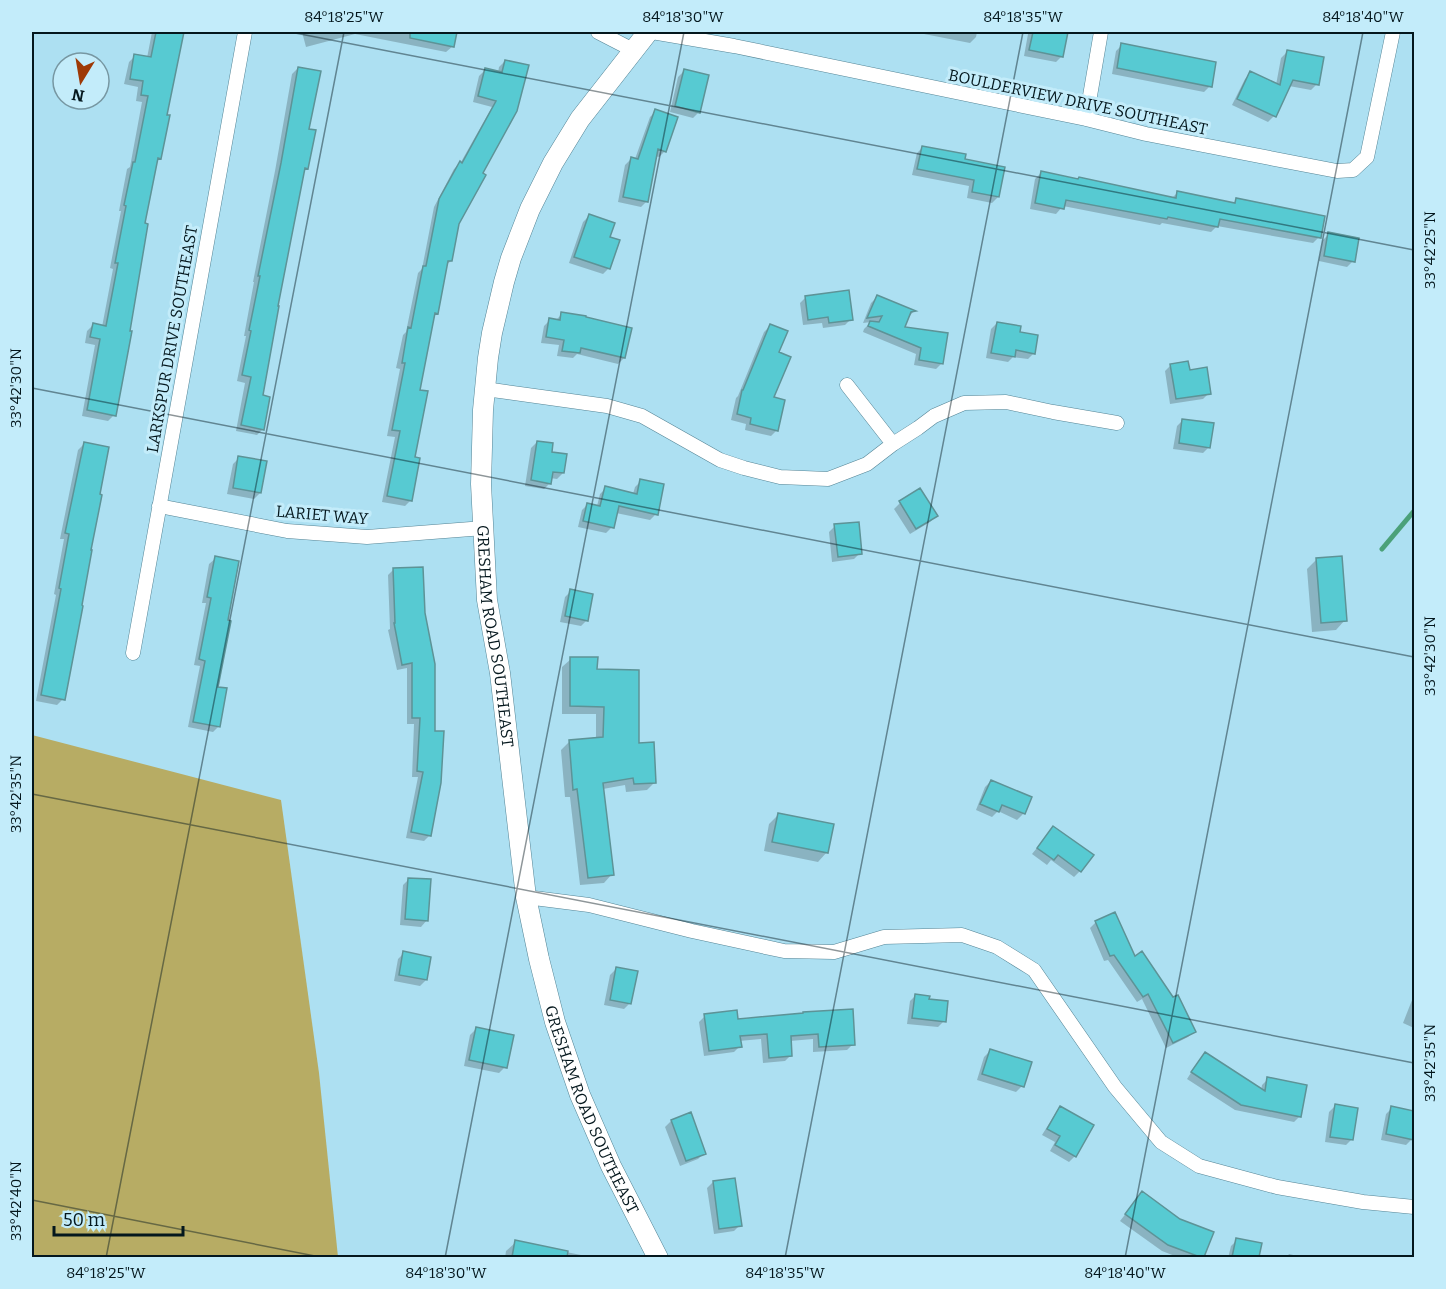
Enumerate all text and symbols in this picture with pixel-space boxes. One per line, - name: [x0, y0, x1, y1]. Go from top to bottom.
- text: 84°18'25"W: [304, 8, 384, 26]
- text: 84°18'30"W: [642, 8, 724, 26]
- text: 84°18'35"W: [983, 8, 1063, 26]
- text: 84°18'40"W: [1322, 8, 1404, 26]
- north arrow: [51, 51, 111, 111]
- street label: BOULDERVIEW DRIVE SOUTHEAST: [947, 65, 1209, 139]
- text: N: [70, 85, 86, 106]
- text: 33°42'25"N: [1421, 211, 1439, 289]
- street label: LARKSPUR DRIVE SOUTHEAST: [143, 224, 201, 454]
- text: 33°42'30"N: [7, 348, 25, 428]
- street label: LARIET WAY: [275, 501, 370, 529]
- street label: GRESHAM ROAD SOUTHEAST: [474, 525, 518, 748]
- text: 33°42'30"N: [1421, 616, 1439, 696]
- text: 33°42'35"N: [7, 755, 25, 833]
- street label: GRESHAM ROAD SOUTHEAST: [542, 1003, 643, 1217]
- text: 33°42'35"N: [1421, 1024, 1439, 1102]
- text: 33°42'40"N: [7, 1161, 25, 1241]
- scale bar: [54, 1199, 183, 1237]
- text: 50 m: [63, 1209, 105, 1231]
- text: 84°18'25"W: [66, 1264, 146, 1282]
- text: 84°18'30"W: [405, 1264, 487, 1282]
- text: 84°18'35"W: [745, 1264, 825, 1282]
- text: 84°18'40"W: [1084, 1264, 1166, 1282]

